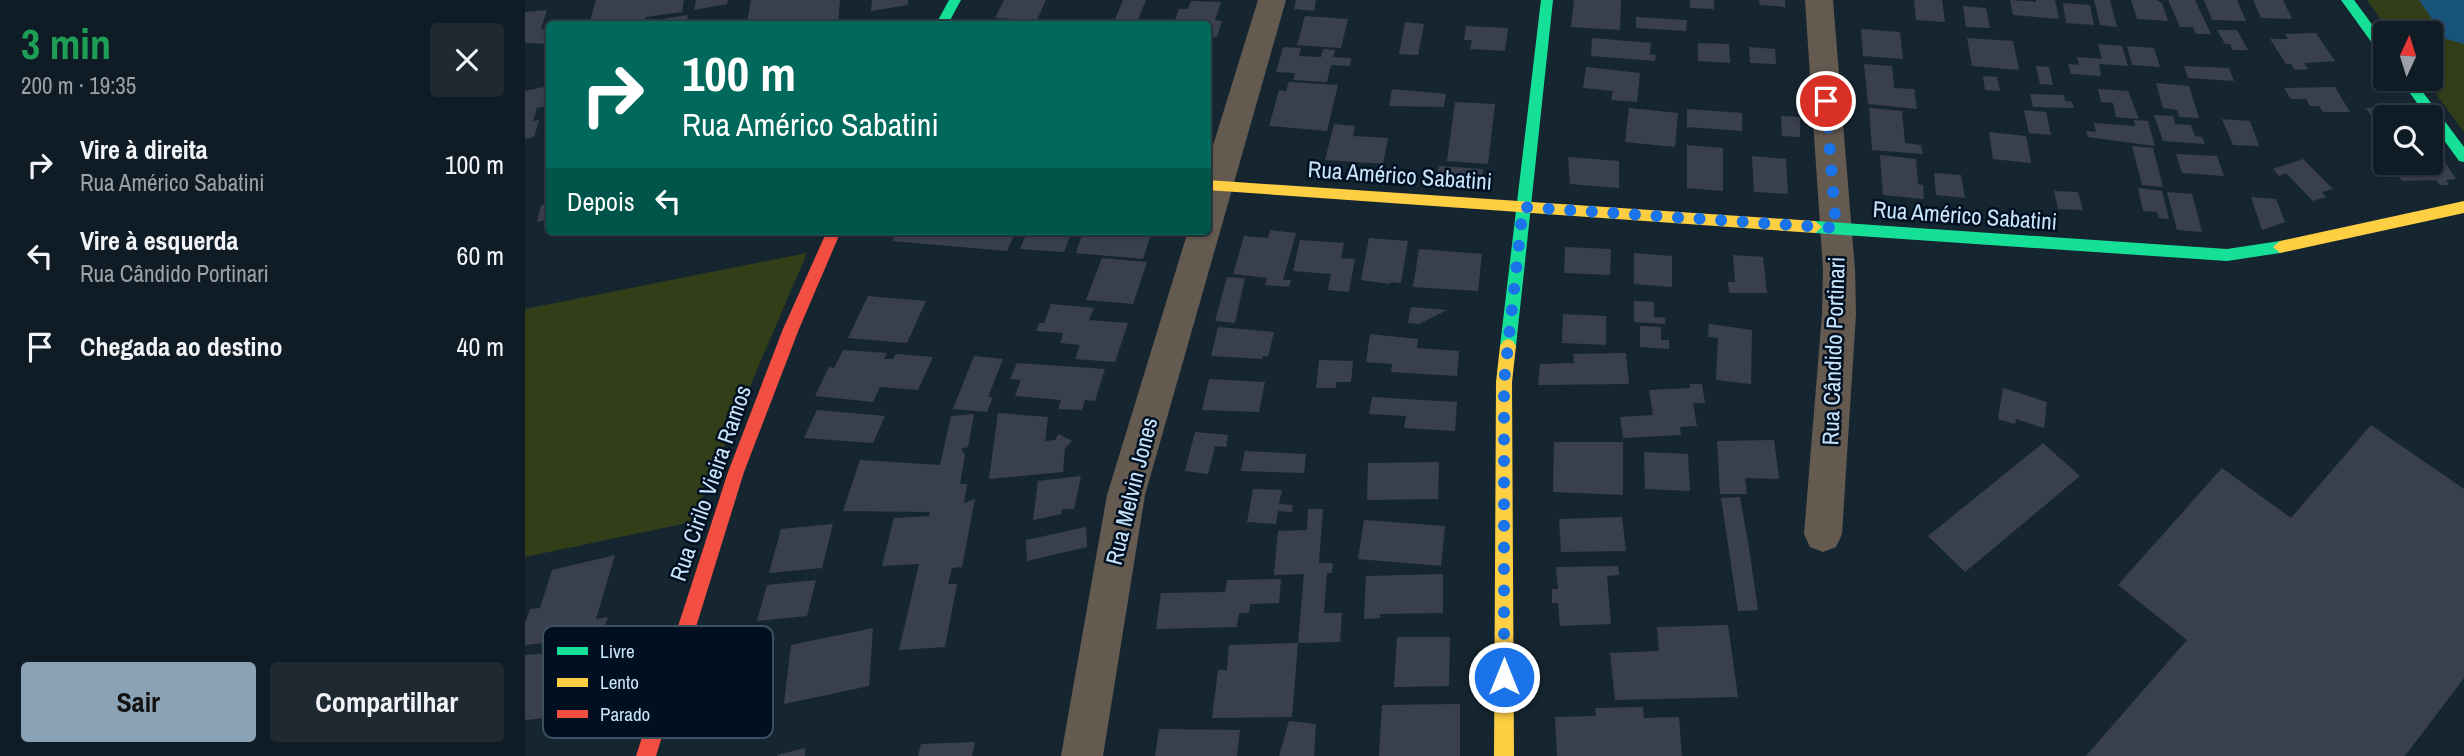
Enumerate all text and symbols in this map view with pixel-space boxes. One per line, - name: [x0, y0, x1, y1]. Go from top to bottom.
- text: 3 min: [21, 16, 111, 72]
- north arrow: [2373, 21, 2443, 91]
- map controls: [2373, 21, 2443, 175]
- button: close: [430, 23, 504, 97]
- text: 100 m: [682, 40, 796, 106]
- icon: right: [567, 49, 658, 140]
- text: 200 m · 19:35: [21, 70, 136, 101]
- pin: [1796, 71, 1856, 131]
- icon: arrive: [1807, 82, 1845, 120]
- text: Rua Américo Sabatini: [682, 103, 939, 146]
- button: search: [2373, 105, 2443, 175]
- text: Vire à direita: [80, 132, 208, 167]
- icon: right: [21, 146, 59, 184]
- text: 100 m: [445, 147, 504, 182]
- street label: Rua Américo Sabatini: [1307, 153, 1493, 197]
- text: Rua Américo Sabatini: [80, 167, 265, 198]
- icon: left: [649, 182, 687, 220]
- text: Depois: [567, 184, 635, 219]
- street label: Rua Américo Sabatini: [1872, 193, 2058, 237]
- text: Vire à esquerda: [80, 223, 238, 258]
- icon: left: [21, 237, 59, 275]
- text: 60 m: [457, 238, 504, 273]
- street label: Rua Cândido Portinari: [1814, 256, 1852, 446]
- text: Rua Cândido Portinari: [80, 258, 269, 289]
- icon: arrive: [21, 328, 59, 366]
- text: Chegada ao destino: [80, 329, 283, 364]
- text: 40 m: [457, 329, 504, 364]
- street label: Rua Cirilo Vieira Ramos: [662, 381, 758, 585]
- street label: Rua Melvin Jones: [1098, 414, 1164, 568]
- legend: [543, 626, 773, 738]
- text: Livre: [600, 638, 635, 664]
- position arrow: [1467, 640, 1541, 714]
- button: Sair: [21, 662, 256, 742]
- button: Compartilhar: [270, 662, 504, 742]
- text: Lento: [600, 669, 639, 695]
- text: Parado: [600, 701, 650, 727]

